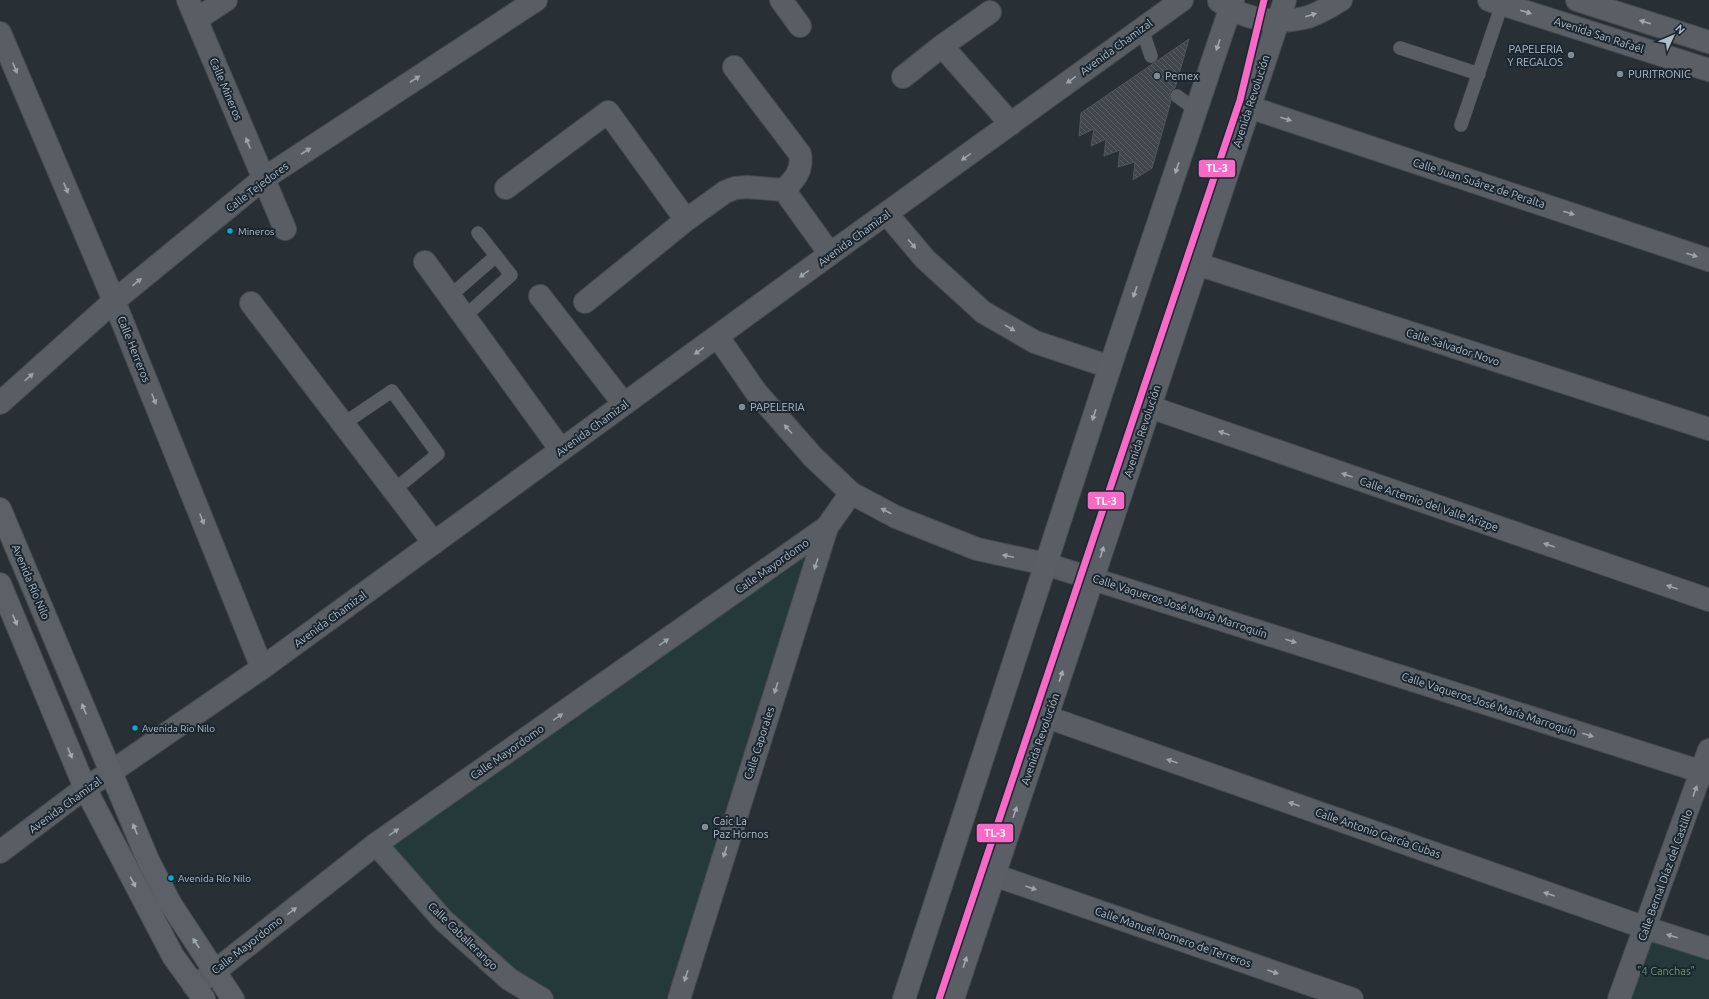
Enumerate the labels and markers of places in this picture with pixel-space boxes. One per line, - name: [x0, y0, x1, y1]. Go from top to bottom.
- place label: PAPELERIA Y REGALOS: [1507, 43, 1564, 68]
- marker: PAPELERIA Y REGALOS: [1566, 50, 1576, 60]
- place label: PURITRONIC: [1628, 68, 1691, 80]
- marker: PURITRONIC: [1615, 69, 1625, 79]
- place label: Pemex: [1165, 70, 1199, 82]
- marker: Pemex: [1152, 71, 1162, 81]
- marker: Mineros: [225, 226, 235, 236]
- place label: Mineros: [238, 226, 274, 237]
- place label: PAPELERIA: [750, 401, 805, 413]
- marker: PAPELERIA: [737, 402, 747, 412]
- marker: Avenida Rio Nilo: [130, 723, 140, 733]
- place label: Avenida Rio Nilo: [142, 723, 215, 734]
- place label: Caic La Paz Hornos: [713, 815, 769, 840]
- marker: Caic La Paz Hornos: [700, 822, 710, 832]
- marker: Avenida Río Nilo: [166, 873, 176, 883]
- place label: Avenida Río Nilo: [178, 873, 251, 884]

